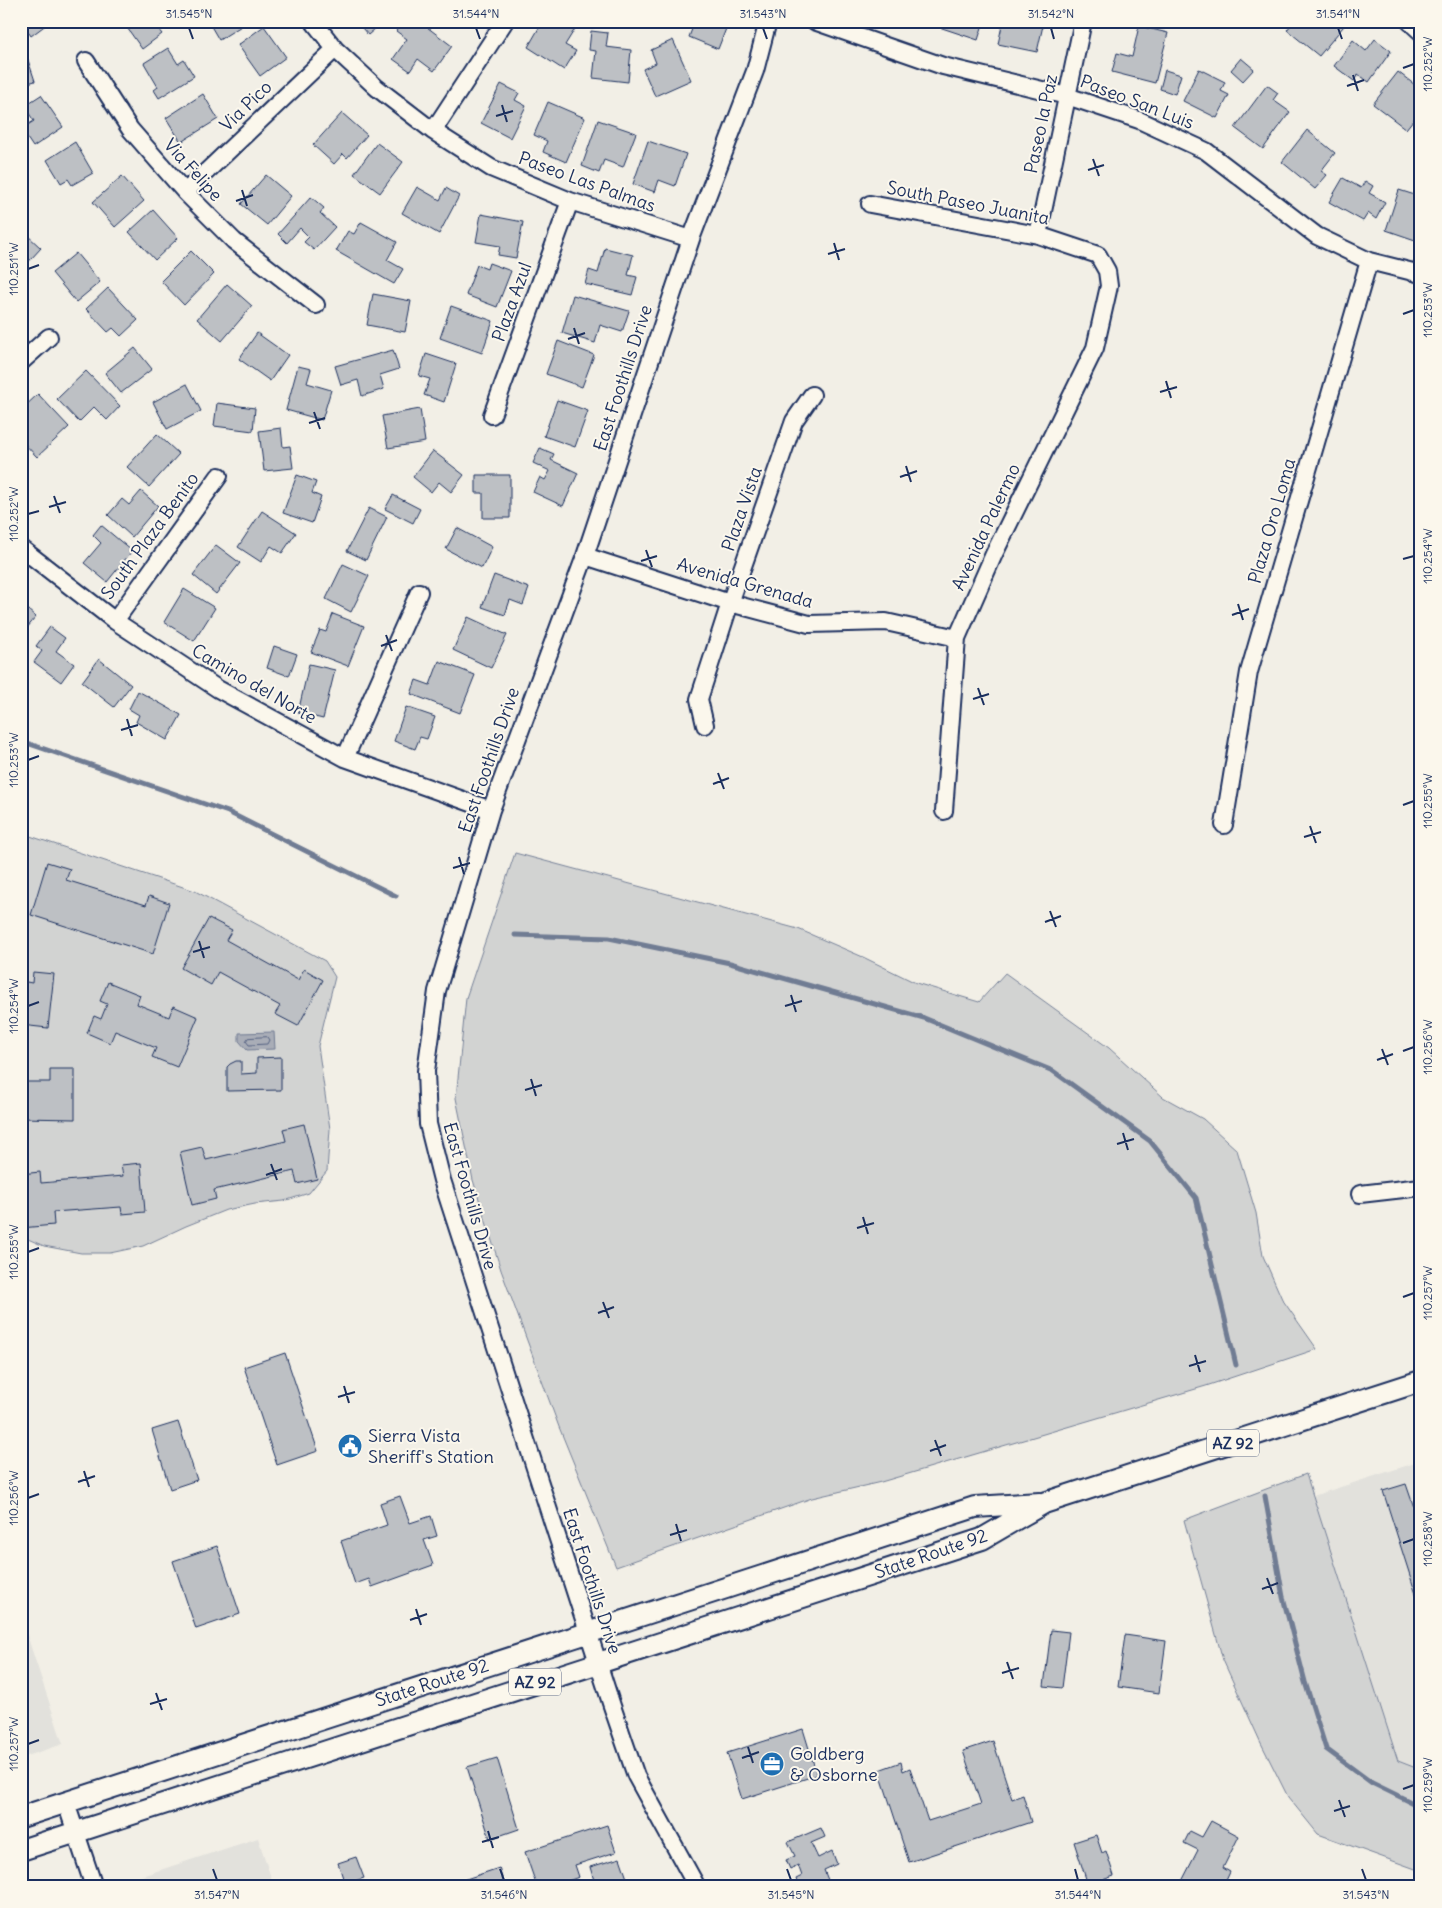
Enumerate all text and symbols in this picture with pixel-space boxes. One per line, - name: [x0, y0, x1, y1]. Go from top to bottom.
- text: 31.545°N: [166, 6, 212, 21]
- text: 31.544°N: [452, 6, 500, 21]
- text: 31.543°N: [740, 6, 786, 21]
- text: 31.542°N: [1028, 6, 1074, 21]
- text: 31.541°N: [1316, 6, 1360, 21]
- text: 110.252°W: [1420, 36, 1435, 91]
- street label: Paseo San Luis: [1077, 69, 1197, 134]
- street label: Paseo la Paz: [1019, 72, 1062, 176]
- street label: Via Pico: [215, 75, 277, 136]
- street label: Via Felipe: [159, 133, 228, 206]
- street label: Paseo Las Palmas: [515, 146, 659, 217]
- street label: South Paseo Juanita: [885, 175, 1051, 230]
- text: 110.251°W: [6, 242, 21, 296]
- street label: Plaza Azul: [487, 259, 537, 345]
- text: 110.253°W: [1420, 282, 1435, 338]
- street label: East Foothills Drive: [588, 302, 657, 454]
- street label: Plaza Oro Loma: [1243, 455, 1300, 586]
- street label: Avenida Palermo: [946, 460, 1025, 594]
- street label: Plaza Vista: [716, 463, 767, 554]
- street label: South Plaza Benito: [96, 468, 203, 604]
- text: 110.252°W: [6, 486, 21, 541]
- text: 110.254°W: [1420, 528, 1435, 584]
- street label: Avenida Grenada: [674, 552, 816, 613]
- street label: Camino del Norte: [188, 638, 321, 729]
- street label: East Foothills Drive: [453, 684, 524, 836]
- text: 110.253°W: [6, 732, 21, 788]
- text: 110.255°W: [1420, 773, 1435, 829]
- text: 110.254°W: [6, 978, 21, 1034]
- text: 110.256°W: [1420, 1019, 1435, 1075]
- street label: East Foothills Drive: [438, 1120, 503, 1272]
- text: 110.255°W: [6, 1224, 21, 1280]
- text: 110.257°W: [1420, 1266, 1435, 1320]
- place label: Sierra Vista Sheriff's Station: [368, 1424, 494, 1468]
- road number: AZ 92: [1207, 1430, 1259, 1456]
- public building icon: Sierra Vista Sheriff's Station: [337, 1433, 363, 1459]
- text: 110.256°W: [6, 1470, 21, 1526]
- street label: East Foothills Drive: [558, 1505, 627, 1657]
- text: 110.258°W: [1420, 1511, 1435, 1567]
- street label: State Route 92: [871, 1523, 990, 1584]
- street label: State Route 92: [372, 1653, 492, 1712]
- road number: AZ 92: [509, 1668, 561, 1695]
- text: 110.257°W: [6, 1717, 21, 1771]
- place label: Goldberg & Osborne: [790, 1742, 878, 1786]
- office icon: Goldberg & Osborne: [759, 1751, 785, 1777]
- text: 110.259°W: [1420, 1757, 1435, 1813]
- text: 31.547°N: [194, 1887, 240, 1902]
- text: 31.546°N: [481, 1887, 528, 1902]
- text: 31.545°N: [768, 1887, 814, 1902]
- text: 31.544°N: [1054, 1887, 1102, 1902]
- text: 31.543°N: [1343, 1887, 1389, 1902]

